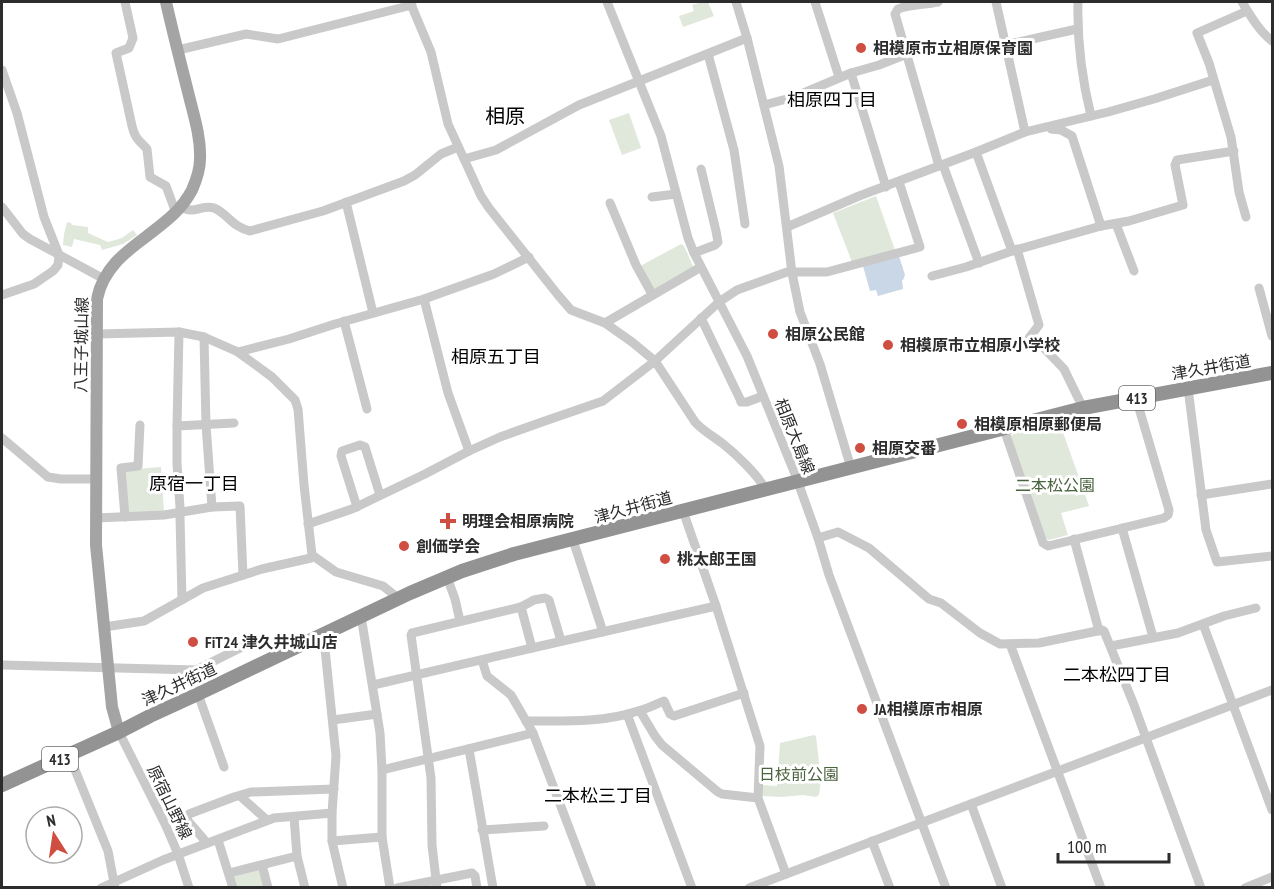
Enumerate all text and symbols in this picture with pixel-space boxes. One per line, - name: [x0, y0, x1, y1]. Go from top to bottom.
- place label: 相模原市立相原保育園: [873, 38, 1033, 58]
- marker: 相模原市立相原保育園: [854, 41, 868, 55]
- district label: 相原四丁目: [787, 88, 877, 111]
- district label: 相原: [485, 103, 525, 129]
- street label: 八王子城山線: [70, 297, 92, 393]
- place label: 相原公民館: [785, 324, 865, 344]
- marker: 相原公民館: [766, 327, 780, 341]
- place label: 相模原市立相原小学校: [900, 335, 1060, 355]
- marker: 相模原市立相原小学校: [881, 338, 895, 352]
- district label: 相原五丁目: [451, 345, 541, 368]
- street label: 津久井街道: [1170, 350, 1252, 384]
- road number: 413: [1119, 386, 1155, 410]
- street label: 相原大島線: [771, 395, 819, 477]
- place label: 相模原相原郵便局: [974, 414, 1102, 434]
- marker: 相模原相原郵便局: [955, 417, 969, 431]
- place label: 相原交番: [872, 438, 936, 458]
- marker: 相原交番: [853, 441, 867, 455]
- district label: 原宿一丁目: [149, 472, 239, 495]
- park label: 二本松公園: [1015, 475, 1095, 495]
- street label: 津久井街道: [592, 487, 674, 527]
- place label: 明理会相原病院: [462, 511, 574, 531]
- marker: 明理会相原病院: [439, 512, 457, 530]
- place label: 創価学会: [416, 536, 480, 556]
- marker: 創価学会: [397, 539, 411, 553]
- place label: 桃太郎王国: [677, 549, 757, 569]
- marker: 桃太郎王国: [658, 552, 672, 566]
- place label: FiT24 津久井城山店: [205, 632, 337, 652]
- marker: FiT24 津久井城山店: [186, 635, 200, 649]
- street label: 津久井街道: [139, 658, 219, 710]
- district label: 二本松四丁目: [1063, 663, 1171, 686]
- place label: JA相模原市相原: [873, 699, 983, 719]
- marker: JA相模原市相原: [855, 702, 869, 716]
- road number: 413: [42, 747, 78, 771]
- street label: 原宿山野線: [143, 762, 197, 842]
- park label: 日枝前公園: [759, 764, 839, 784]
- district label: 二本松三丁目: [544, 784, 652, 807]
- north arrow: [24, 805, 84, 865]
- text: N: [45, 810, 57, 831]
- scale bar: [1058, 826, 1169, 864]
- text: 100 m: [1067, 835, 1107, 858]

